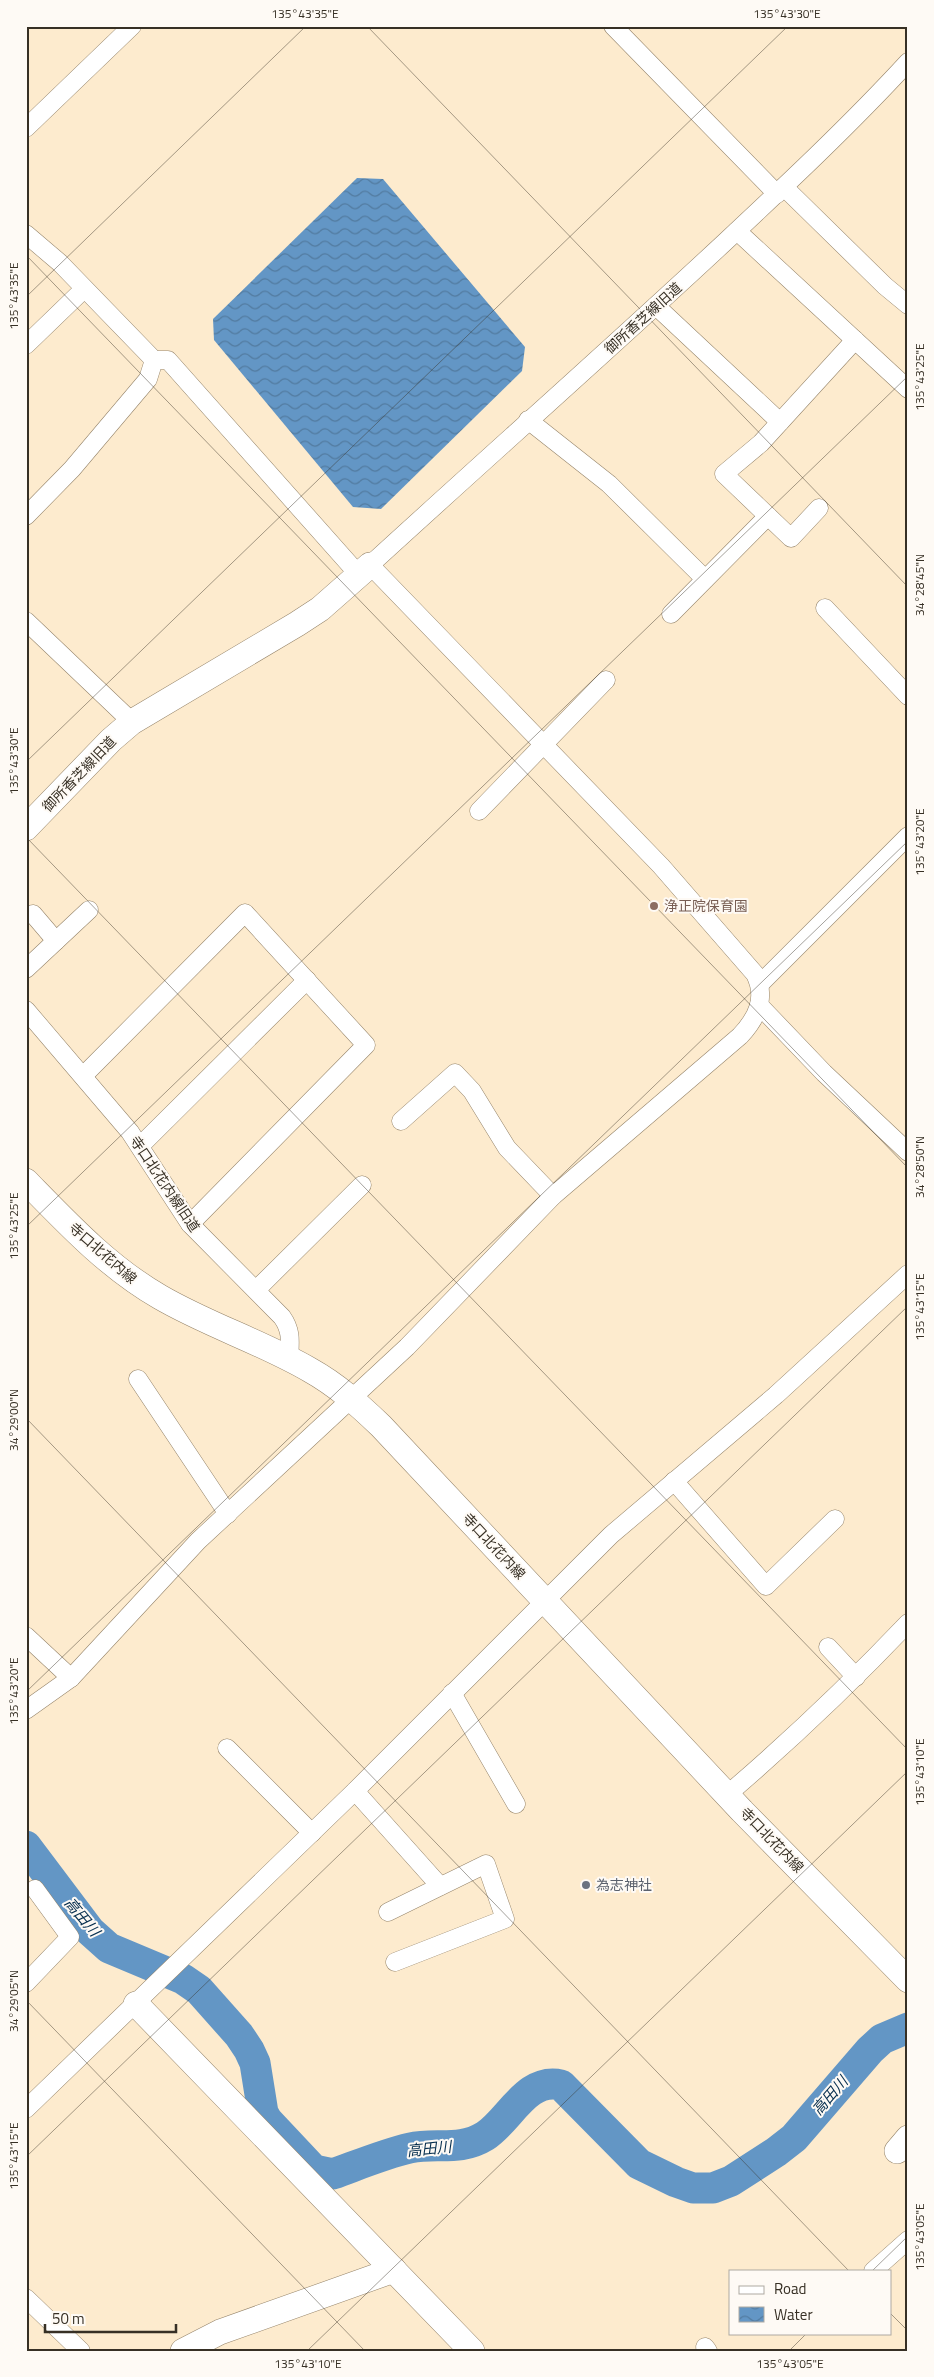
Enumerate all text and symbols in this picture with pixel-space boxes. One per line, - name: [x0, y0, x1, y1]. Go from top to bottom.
- text: 135°43'35"E: [271, 4, 339, 23]
- text: 135°43'30"E: [753, 4, 821, 23]
- text: 135°43'35"E: [4, 262, 23, 330]
- street label: 御所香芝線旧道: [599, 277, 686, 358]
- text: 135°43'25"E: [910, 343, 929, 411]
- text: 34°28'45"N: [910, 554, 929, 616]
- text: 135°43'30"E: [4, 727, 23, 795]
- street label: 御所香芝線旧道: [37, 731, 120, 816]
- text: 135°43'20"E: [910, 808, 929, 876]
- place label: 浄正院保育園: [664, 895, 748, 916]
- marker: 浄正院保育園: [648, 900, 660, 912]
- street label: 寺口北花内線旧道: [125, 1131, 205, 1236]
- text: 34°28'50"N: [910, 1136, 929, 1198]
- text: 135°43'25"E: [4, 1192, 23, 1260]
- street label: 寺口北花内線: [65, 1217, 142, 1288]
- text: 135°43'15"E: [910, 1273, 929, 1341]
- text: 34°29'00"N: [4, 1389, 23, 1451]
- street label: 寺口北花内線: [458, 1508, 531, 1584]
- text: 135°43'20"E: [4, 1657, 23, 1725]
- text: 135°43'10"E: [910, 1738, 929, 1806]
- street label: 寺口北花内線: [736, 1802, 809, 1877]
- place label: 為志神社: [596, 1874, 652, 1895]
- marker: 為志神社: [580, 1879, 592, 1891]
- water label: 高田川: [59, 1892, 107, 1943]
- text: 34°29'05"N: [4, 1970, 23, 2032]
- water label: 高田川: [806, 2070, 854, 2120]
- text: 135°43'15"E: [4, 2122, 23, 2190]
- water label: 高田川: [405, 2135, 455, 2162]
- text: 135°43'05"E: [910, 2203, 929, 2271]
- legend: [729, 2270, 892, 2334]
- text: Road: [774, 2277, 806, 2300]
- scale bar: [45, 2302, 176, 2334]
- text: Water: [774, 2303, 813, 2326]
- text: 50 m: [52, 2307, 85, 2330]
- text: 135°43'10"E: [274, 2354, 342, 2373]
- text: 135°43'05"E: [756, 2354, 824, 2373]

